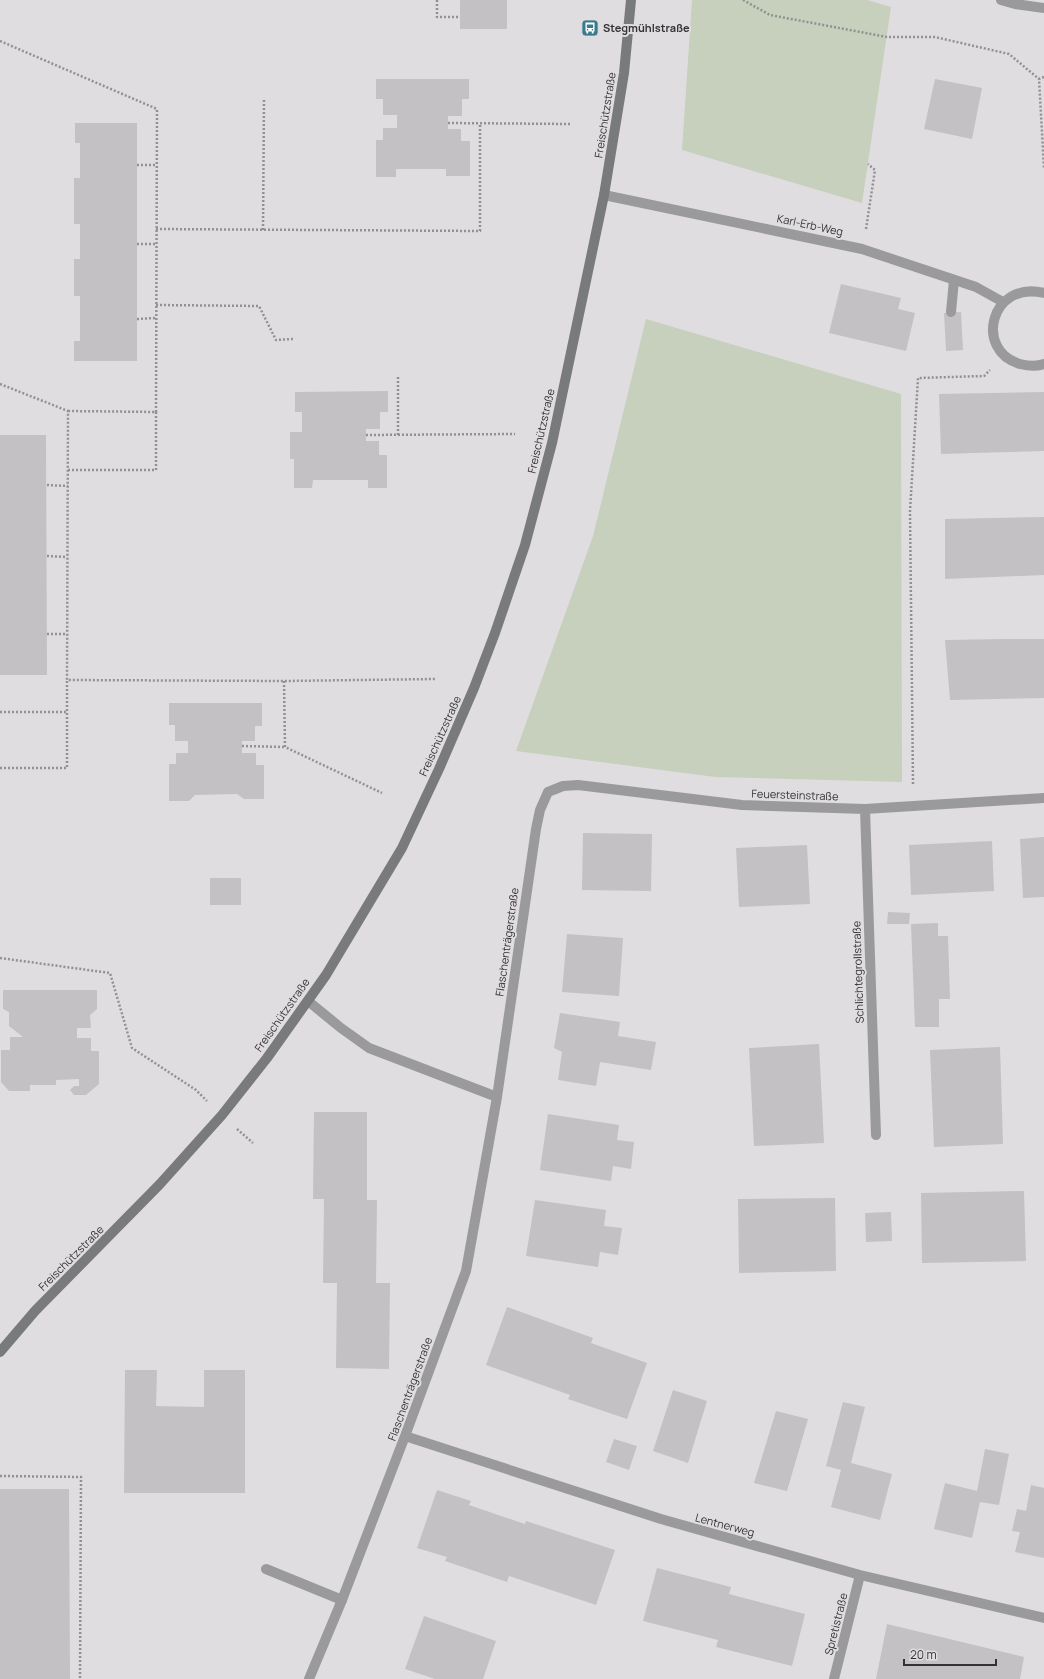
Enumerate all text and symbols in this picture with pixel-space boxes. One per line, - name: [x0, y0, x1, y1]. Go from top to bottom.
- bus stop icon: Stegmühlstraße: [580, 18, 600, 38]
- place label: Stegmühlstraße: [603, 20, 690, 35]
- street label: Freischützstraße: [590, 70, 619, 159]
- street label: Karl-Erb-Weg: [776, 210, 845, 239]
- street label: Freischützstraße: [523, 386, 558, 475]
- street label: Freischützstraße: [415, 693, 464, 778]
- street label: Feuersteinstraße: [751, 785, 839, 804]
- street label: Flaschenträgerstraße: [491, 886, 522, 997]
- street label: Schlichtegrollstraße: [848, 920, 867, 1024]
- street label: Freischützstraße: [251, 974, 313, 1054]
- street label: Freischützstraße: [35, 1221, 107, 1294]
- street label: Flaschenträgerstraße: [384, 1334, 435, 1443]
- street label: Lentnerweg: [694, 1509, 756, 1540]
- street label: Spretistraße: [821, 1591, 851, 1657]
- scale bar: [904, 1641, 996, 1667]
- text: 20 m: [910, 1646, 937, 1663]

